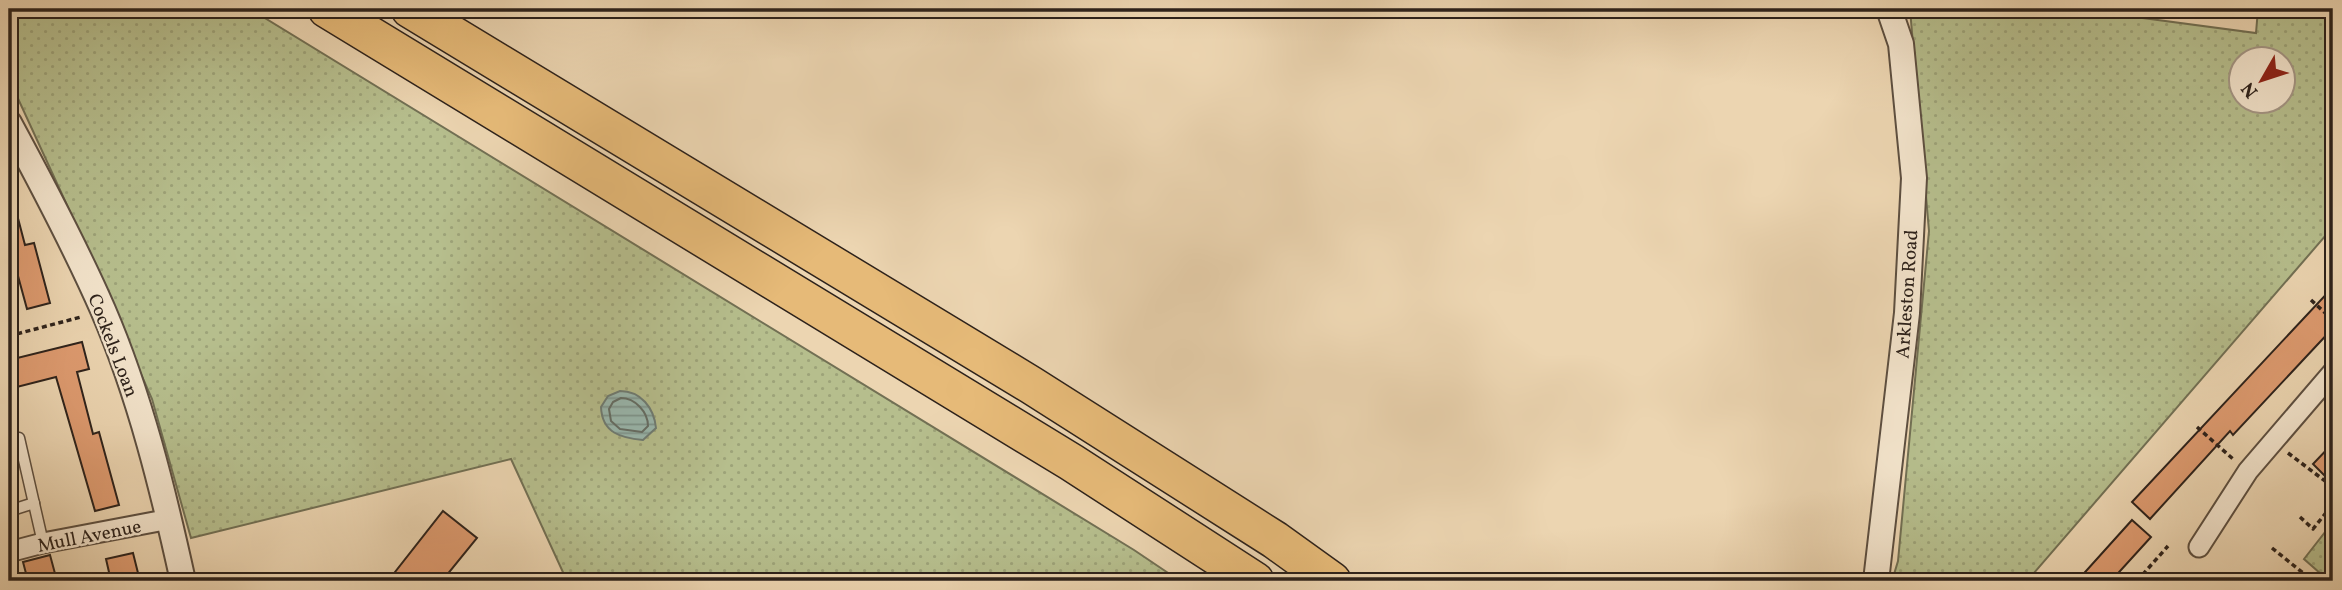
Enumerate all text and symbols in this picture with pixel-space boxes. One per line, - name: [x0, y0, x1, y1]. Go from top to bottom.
- north arrow: [2226, 46, 2296, 116]
- text: N: [2236, 76, 2265, 103]
- street label: Arkleston Road: [1891, 229, 1925, 359]
- street label: Cockels Loan: [81, 290, 144, 401]
- street label: Mull Avenue: [35, 514, 144, 560]

